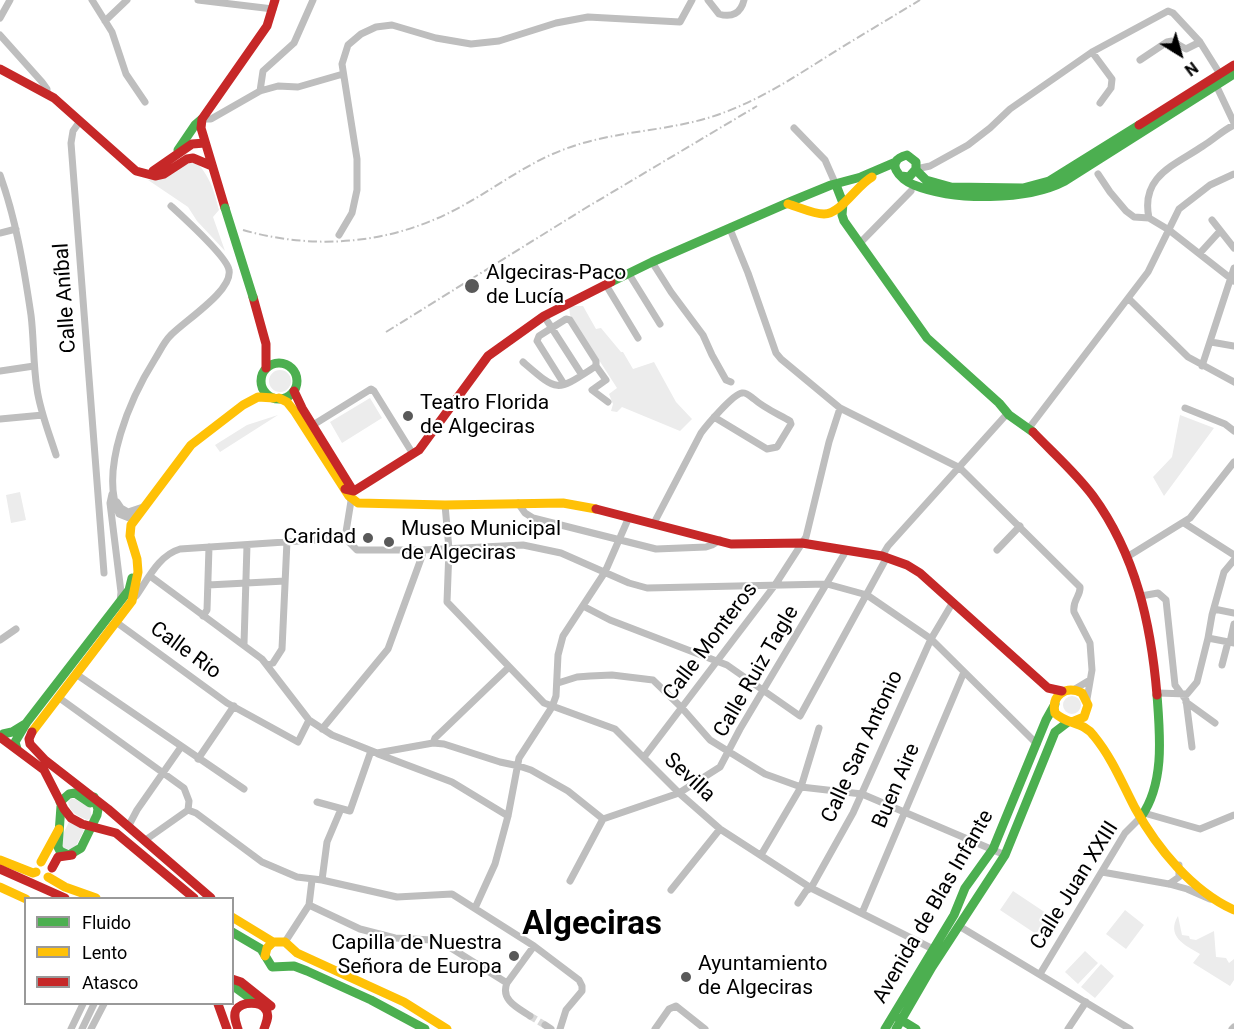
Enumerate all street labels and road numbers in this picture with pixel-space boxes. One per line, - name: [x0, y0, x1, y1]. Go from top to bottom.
- street label: Calle Aníbal: [50, 242, 82, 354]
- street label: Calle Monteros: [658, 578, 764, 706]
- street label: Calle Ruiz Tagle: [709, 602, 805, 742]
- street label: Calle Rio: [145, 617, 225, 685]
- street label: Calle San Antonio: [817, 667, 909, 827]
- street label: Buen Aire: [868, 740, 926, 832]
- street label: Sevilla: [658, 748, 720, 808]
- street label: Avenida de Blas Infante: [868, 806, 1000, 1008]
- street label: Calle Juan XXIII: [1025, 817, 1125, 955]

